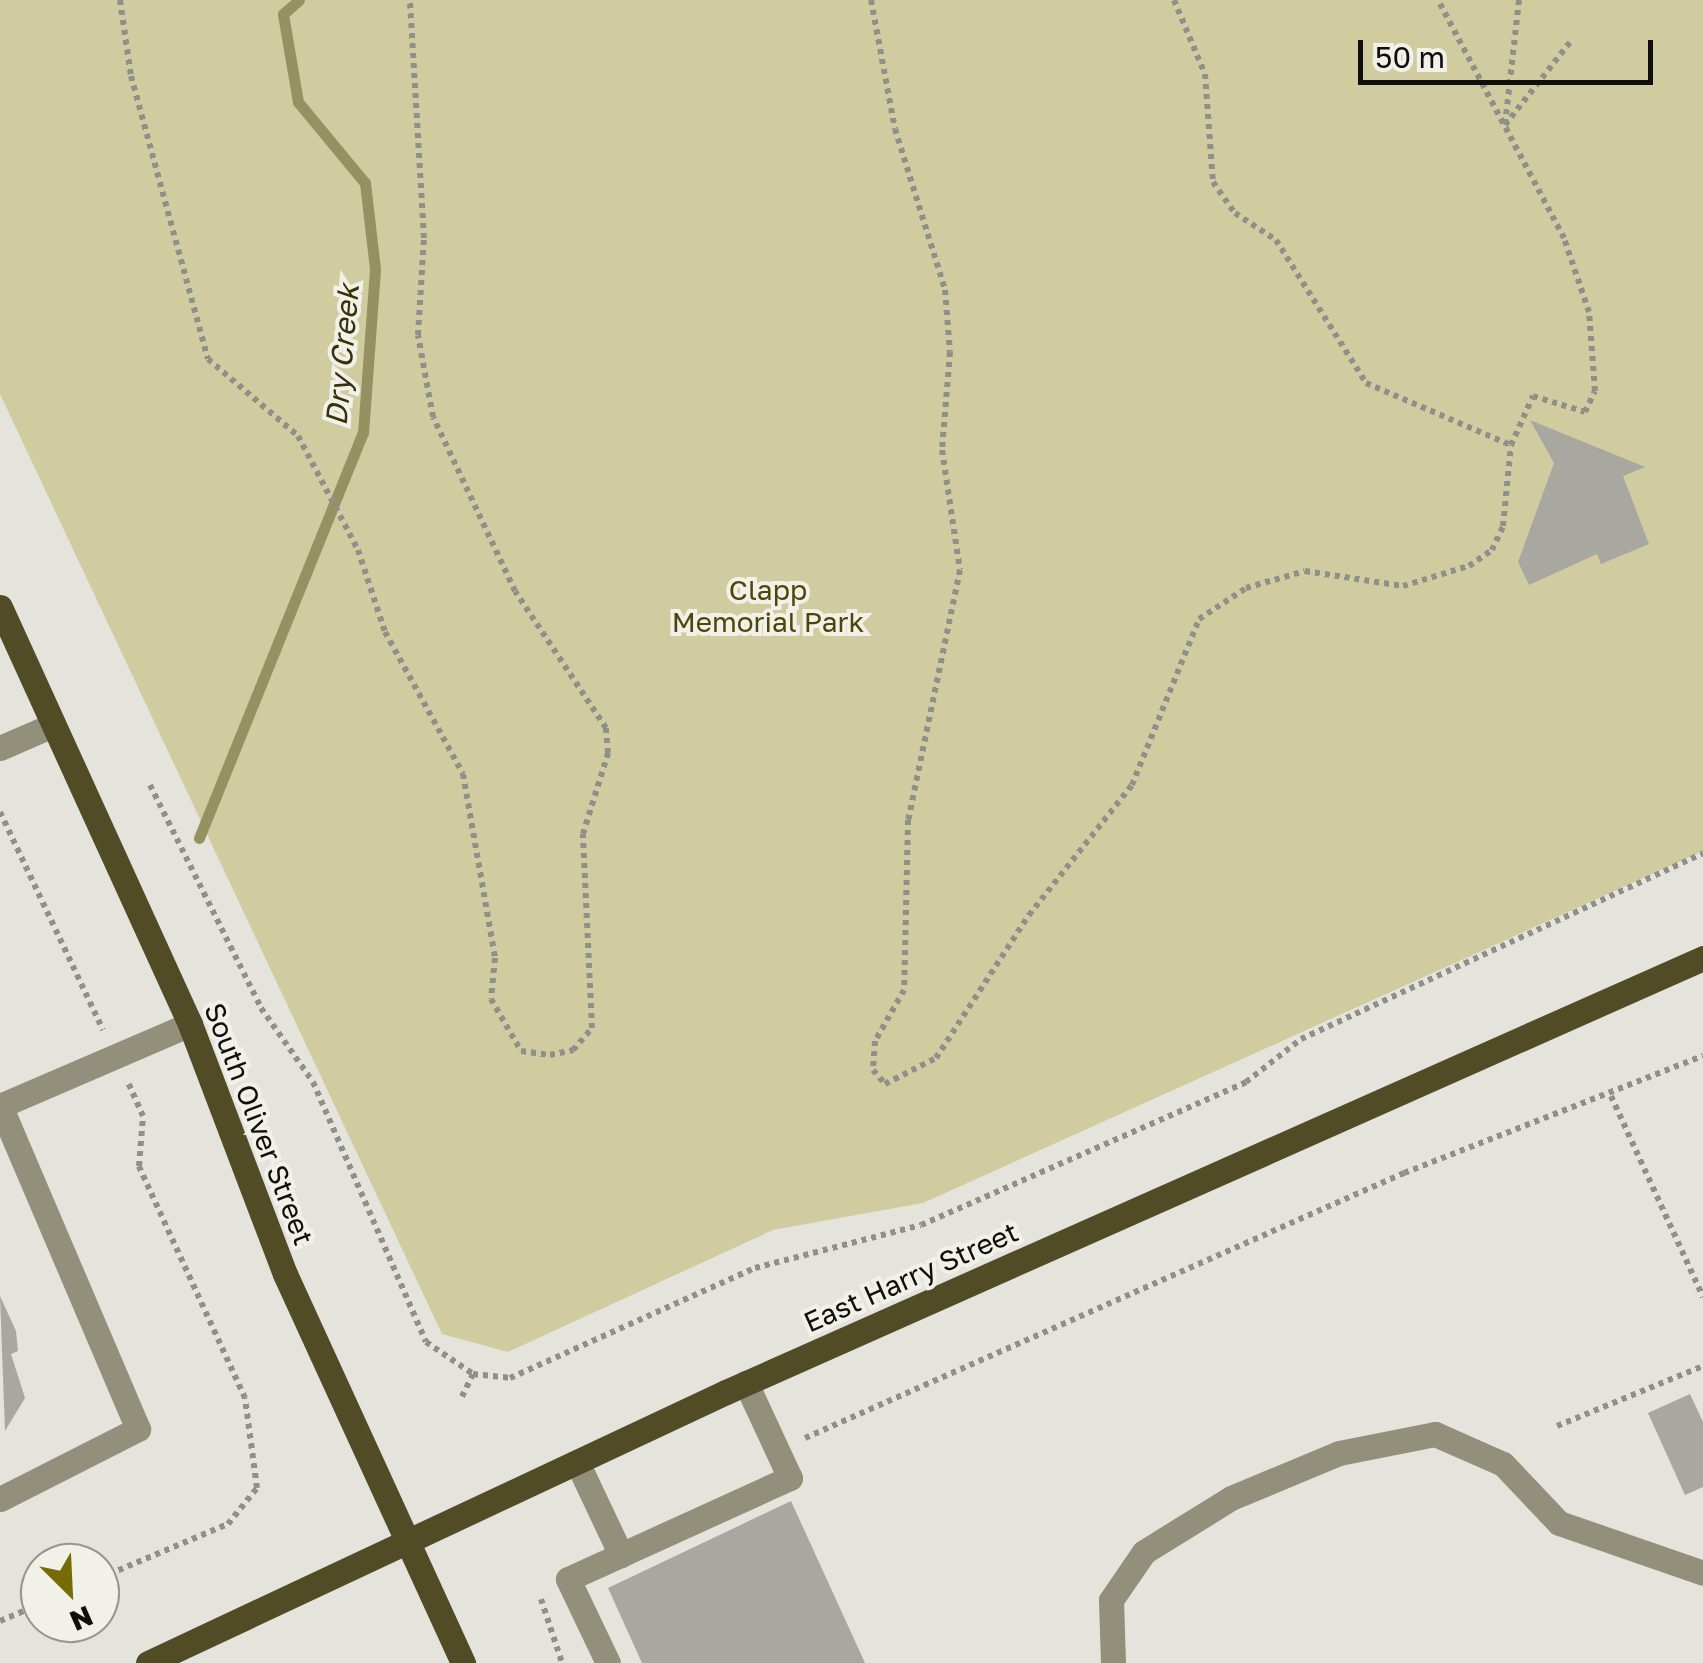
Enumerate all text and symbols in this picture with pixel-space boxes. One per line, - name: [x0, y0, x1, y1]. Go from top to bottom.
- scale bar: [1363, 20, 1658, 82]
- text: 50 m: [1375, 39, 1445, 75]
- water label: Dry Creek: [318, 283, 366, 427]
- park label: Clapp Memorial Park: [672, 573, 864, 639]
- street label: South Oliver Street: [197, 998, 321, 1250]
- street label: East Harry Street: [799, 1215, 1023, 1339]
- north arrow: [20, 1543, 120, 1643]
- text: N: [65, 1600, 98, 1638]

